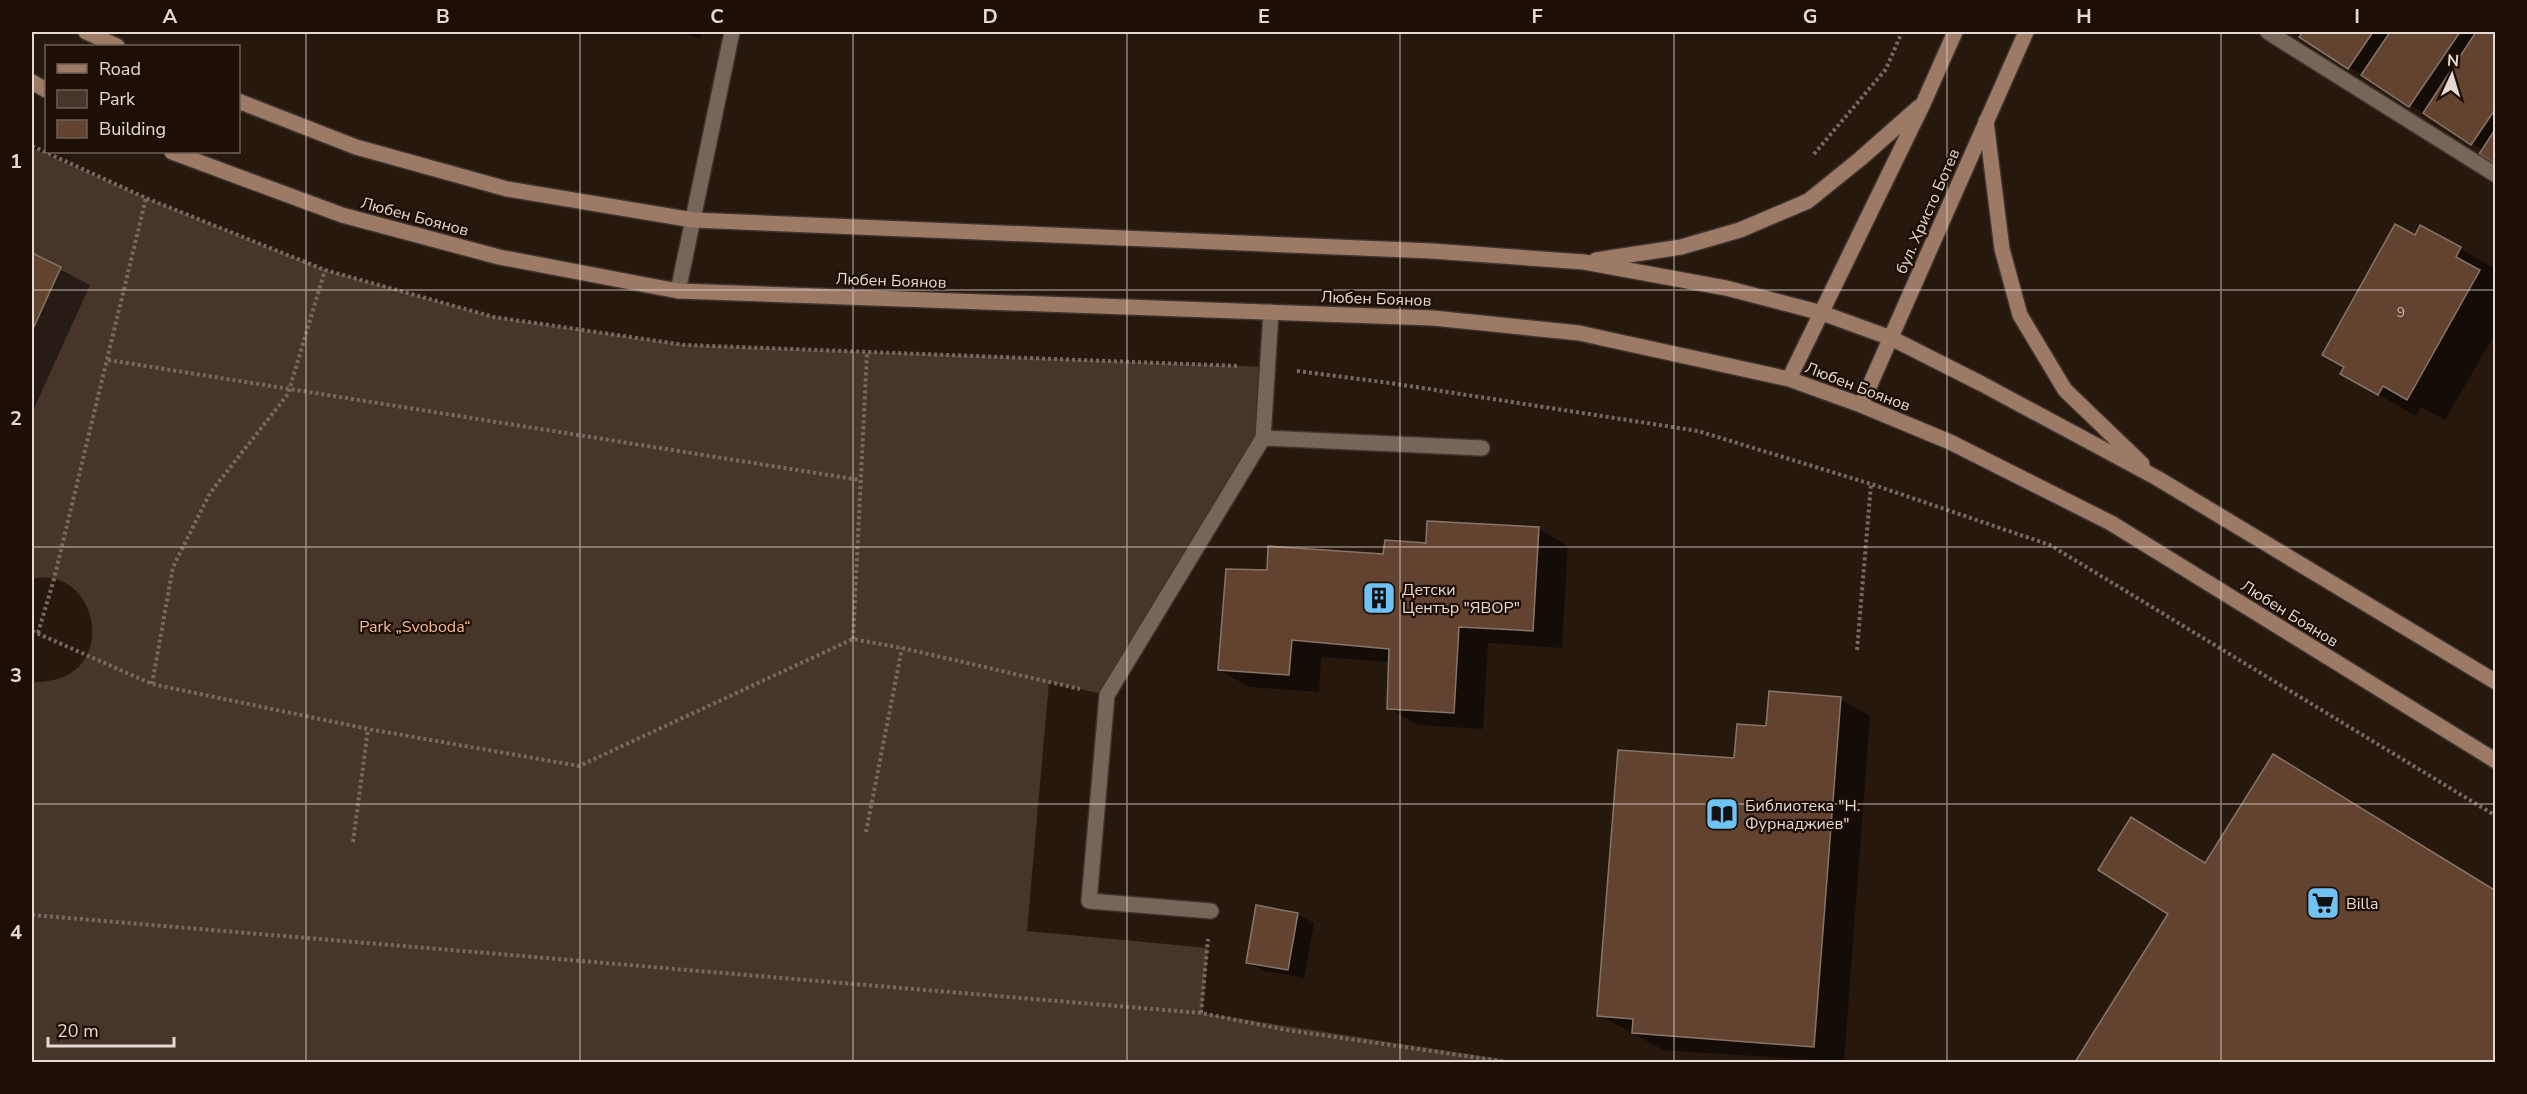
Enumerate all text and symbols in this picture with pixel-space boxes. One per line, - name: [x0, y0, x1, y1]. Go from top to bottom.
- text: A: [163, 3, 178, 30]
- text: B: [436, 3, 450, 30]
- text: C: [710, 3, 724, 30]
- text: D: [982, 3, 998, 30]
- text: E: [1258, 3, 1270, 30]
- text: F: [1531, 3, 1543, 30]
- text: G: [1803, 3, 1817, 30]
- text: H: [2076, 3, 2092, 30]
- text: I: [2354, 3, 2360, 30]
- legend: [45, 45, 240, 153]
- north arrow: [2422, 45, 2482, 105]
- text: N: [2446, 50, 2460, 72]
- text: Road: [99, 57, 141, 81]
- text: Park: [99, 87, 136, 111]
- text: Building: [99, 117, 166, 141]
- street label: бул. Христо Ботев: [1890, 145, 1966, 278]
- text: 1: [10, 148, 22, 175]
- street label: Любен Боянов: [358, 192, 471, 242]
- street label: Любен Боянов: [835, 268, 947, 294]
- street label: Любен Боянов: [1320, 286, 1432, 312]
- house number: 9: [2397, 303, 2405, 322]
- street label: Любен Боянов: [1802, 357, 1914, 417]
- text: 2: [10, 405, 22, 432]
- street label: Любен Боянов: [2237, 575, 2343, 653]
- place label: Детски Център "ЯВОР": [1402, 579, 1520, 619]
- building icon: Детски Център "ЯВОР": [1361, 580, 1397, 616]
- park label: Park „Svoboda“: [359, 616, 471, 638]
- text: 3: [10, 662, 22, 689]
- place label: Библиотека "Н. Фурнаджиев": [1745, 795, 1860, 835]
- library icon: Библиотека "Н. Фурнаджиев": [1704, 796, 1740, 832]
- supermarket icon: Billa: [2305, 885, 2341, 921]
- place label: Billa: [2346, 893, 2378, 915]
- text: 4: [10, 919, 22, 946]
- scale bar: [48, 1010, 174, 1048]
- text: 20 m: [57, 1019, 99, 1043]

